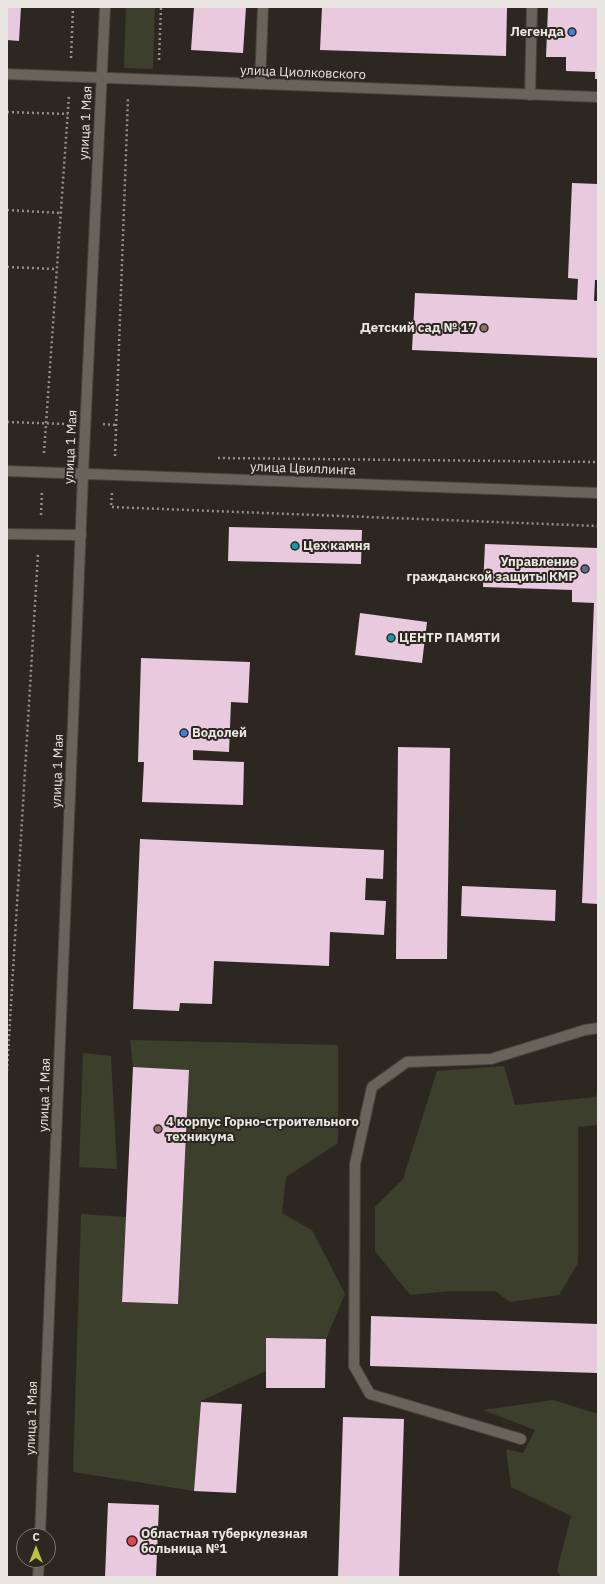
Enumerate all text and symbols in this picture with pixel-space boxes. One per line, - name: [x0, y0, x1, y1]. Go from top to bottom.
- place label: Легенда: [510, 24, 564, 40]
- marker: Легенда: [567, 27, 577, 37]
- street label: улица Циолковского: [240, 63, 366, 83]
- street label: улица 1 Мая: [76, 85, 96, 161]
- place label: Детский сад № 17: [360, 320, 476, 336]
- marker: Детский сад № 17: [479, 323, 489, 333]
- street label: улица 1 Мая: [61, 409, 81, 485]
- street label: улица Цвиллинга: [250, 459, 356, 479]
- place label: Цех камня: [303, 538, 370, 554]
- marker: Цех камня: [290, 541, 300, 551]
- place label: Управление гражданской защиты КМР: [407, 554, 577, 585]
- marker: Управление гражданской защиты КМР: [580, 564, 590, 574]
- place label: ЦЕНТР ПАМЯТИ: [399, 630, 500, 646]
- marker: ЦЕНТР ПАМЯТИ: [386, 633, 396, 643]
- place label: Водолей: [192, 725, 247, 741]
- marker: Водолей: [179, 728, 189, 738]
- street label: улица 1 Мая: [49, 734, 67, 808]
- street label: улица 1 Мая: [36, 1058, 54, 1132]
- place label: 4 корпус Горно-строительного техникума: [166, 1114, 359, 1145]
- marker: 4 корпус Горно-строительного техникума: [153, 1124, 163, 1134]
- street label: улица 1 Мая: [23, 1381, 41, 1455]
- place label: Областная туберкулезная больница №1: [141, 1526, 308, 1557]
- north arrow: [16, 1528, 56, 1568]
- text: С: [32, 1530, 40, 1544]
- marker: Областная туберкулезная больница №1: [126, 1535, 138, 1547]

